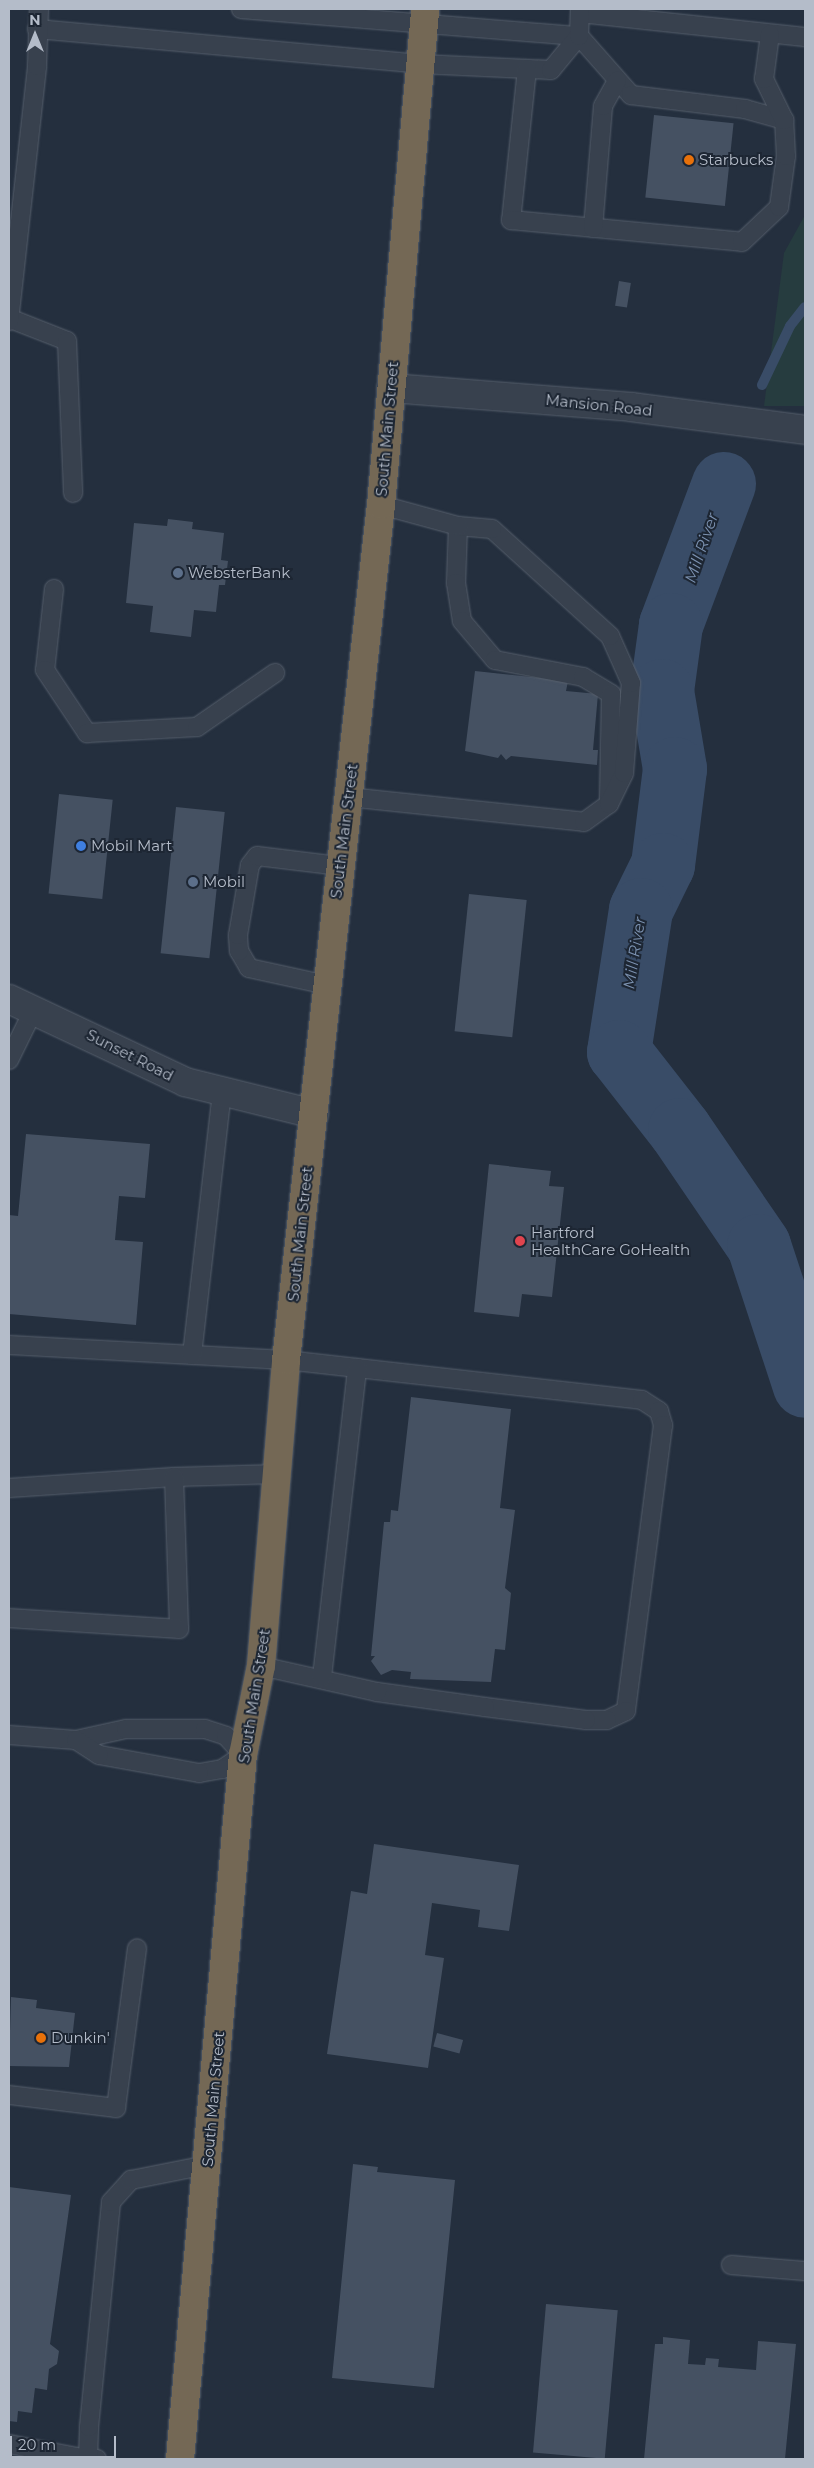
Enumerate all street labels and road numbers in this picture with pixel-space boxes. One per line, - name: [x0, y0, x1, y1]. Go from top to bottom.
- street label: South Main Street: [372, 361, 402, 497]
- street label: Mansion Road: [545, 390, 653, 420]
- street label: South Main Street: [327, 763, 361, 899]
- street label: Sunset Road: [84, 1025, 176, 1085]
- street label: South Main Street: [284, 1166, 316, 1302]
- street label: South Main Street: [235, 1628, 273, 1764]
- street label: South Main Street: [198, 2031, 228, 2167]

